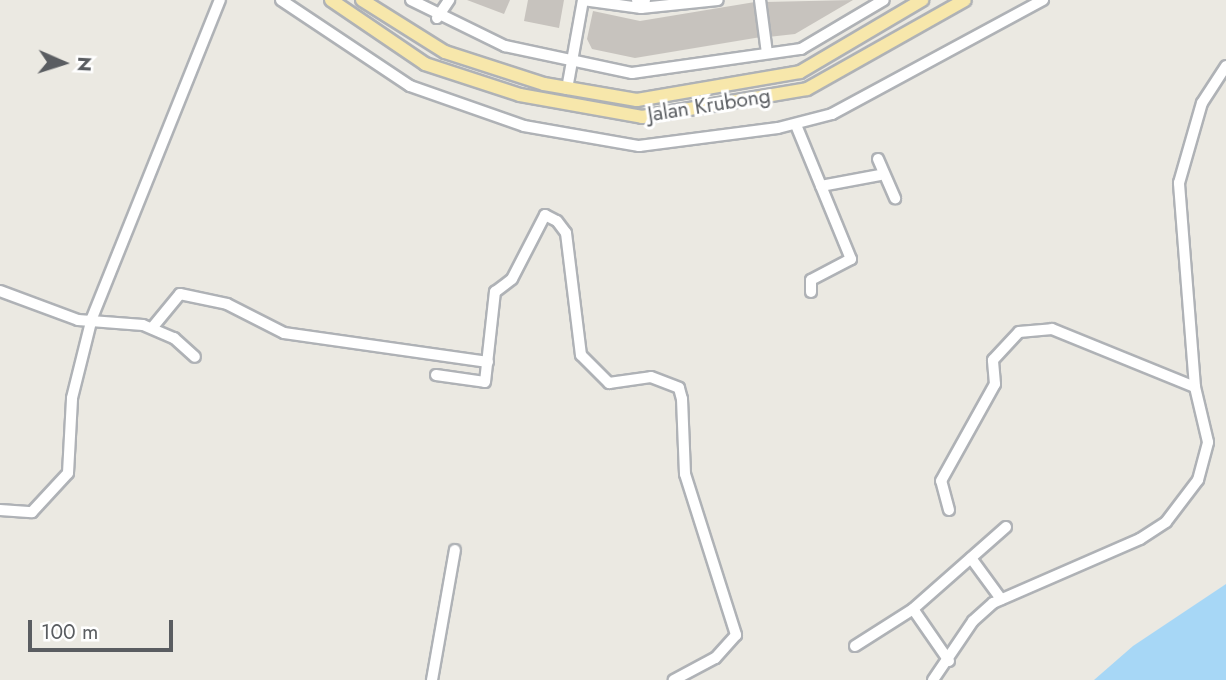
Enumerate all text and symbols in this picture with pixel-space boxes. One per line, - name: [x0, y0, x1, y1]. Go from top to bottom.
- north arrow: [28, 28, 98, 98]
- text: N: [71, 56, 98, 72]
- street label: Jalan Krubong: [646, 83, 772, 127]
- scale bar: [32, 606, 177, 650]
- text: 100 m: [41, 617, 98, 647]

